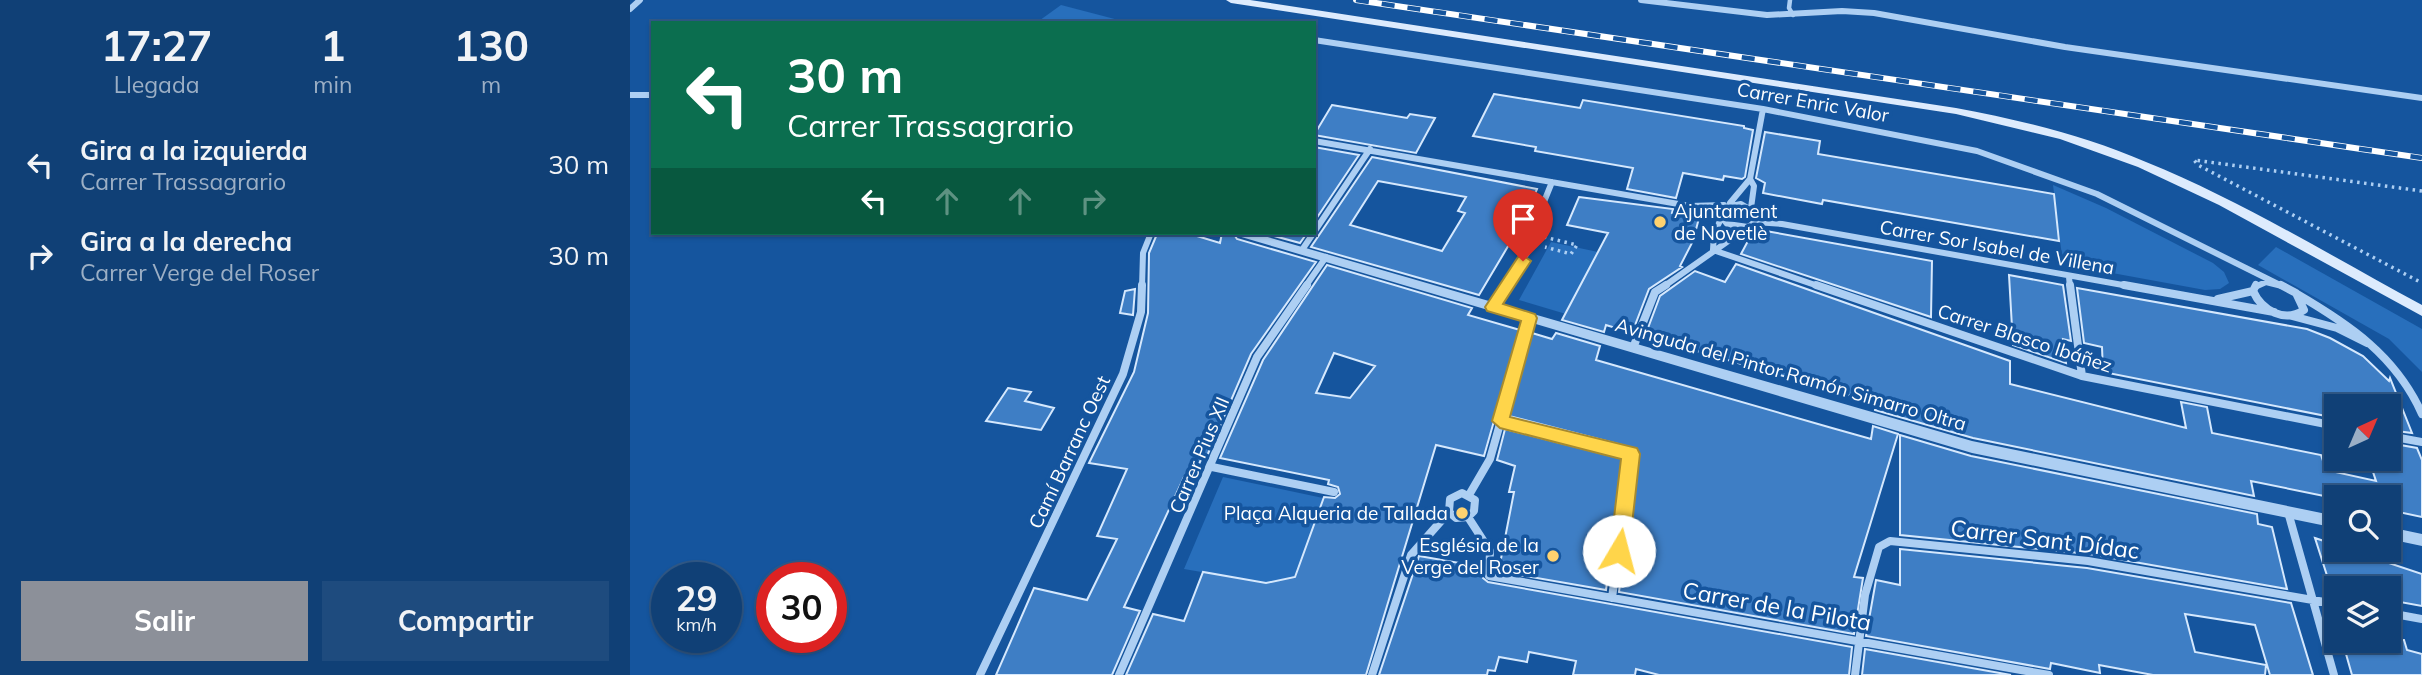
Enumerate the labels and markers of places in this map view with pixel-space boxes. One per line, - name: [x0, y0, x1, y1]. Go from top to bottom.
- pin: [1493, 189, 1553, 261]
- place label: Ajuntament de Novetlè: [1674, 199, 1778, 245]
- marker: Ajuntament de Novetlè: [1652, 214, 1668, 230]
- place label: Plaça Alqueria de Tallada: [1224, 501, 1448, 525]
- marker: Plaça Alqueria de Tallada: [1454, 505, 1470, 521]
- place label: Església de la Verge del Roser: [1401, 533, 1539, 579]
- marker: Església de la Verge del Roser: [1545, 548, 1561, 564]

